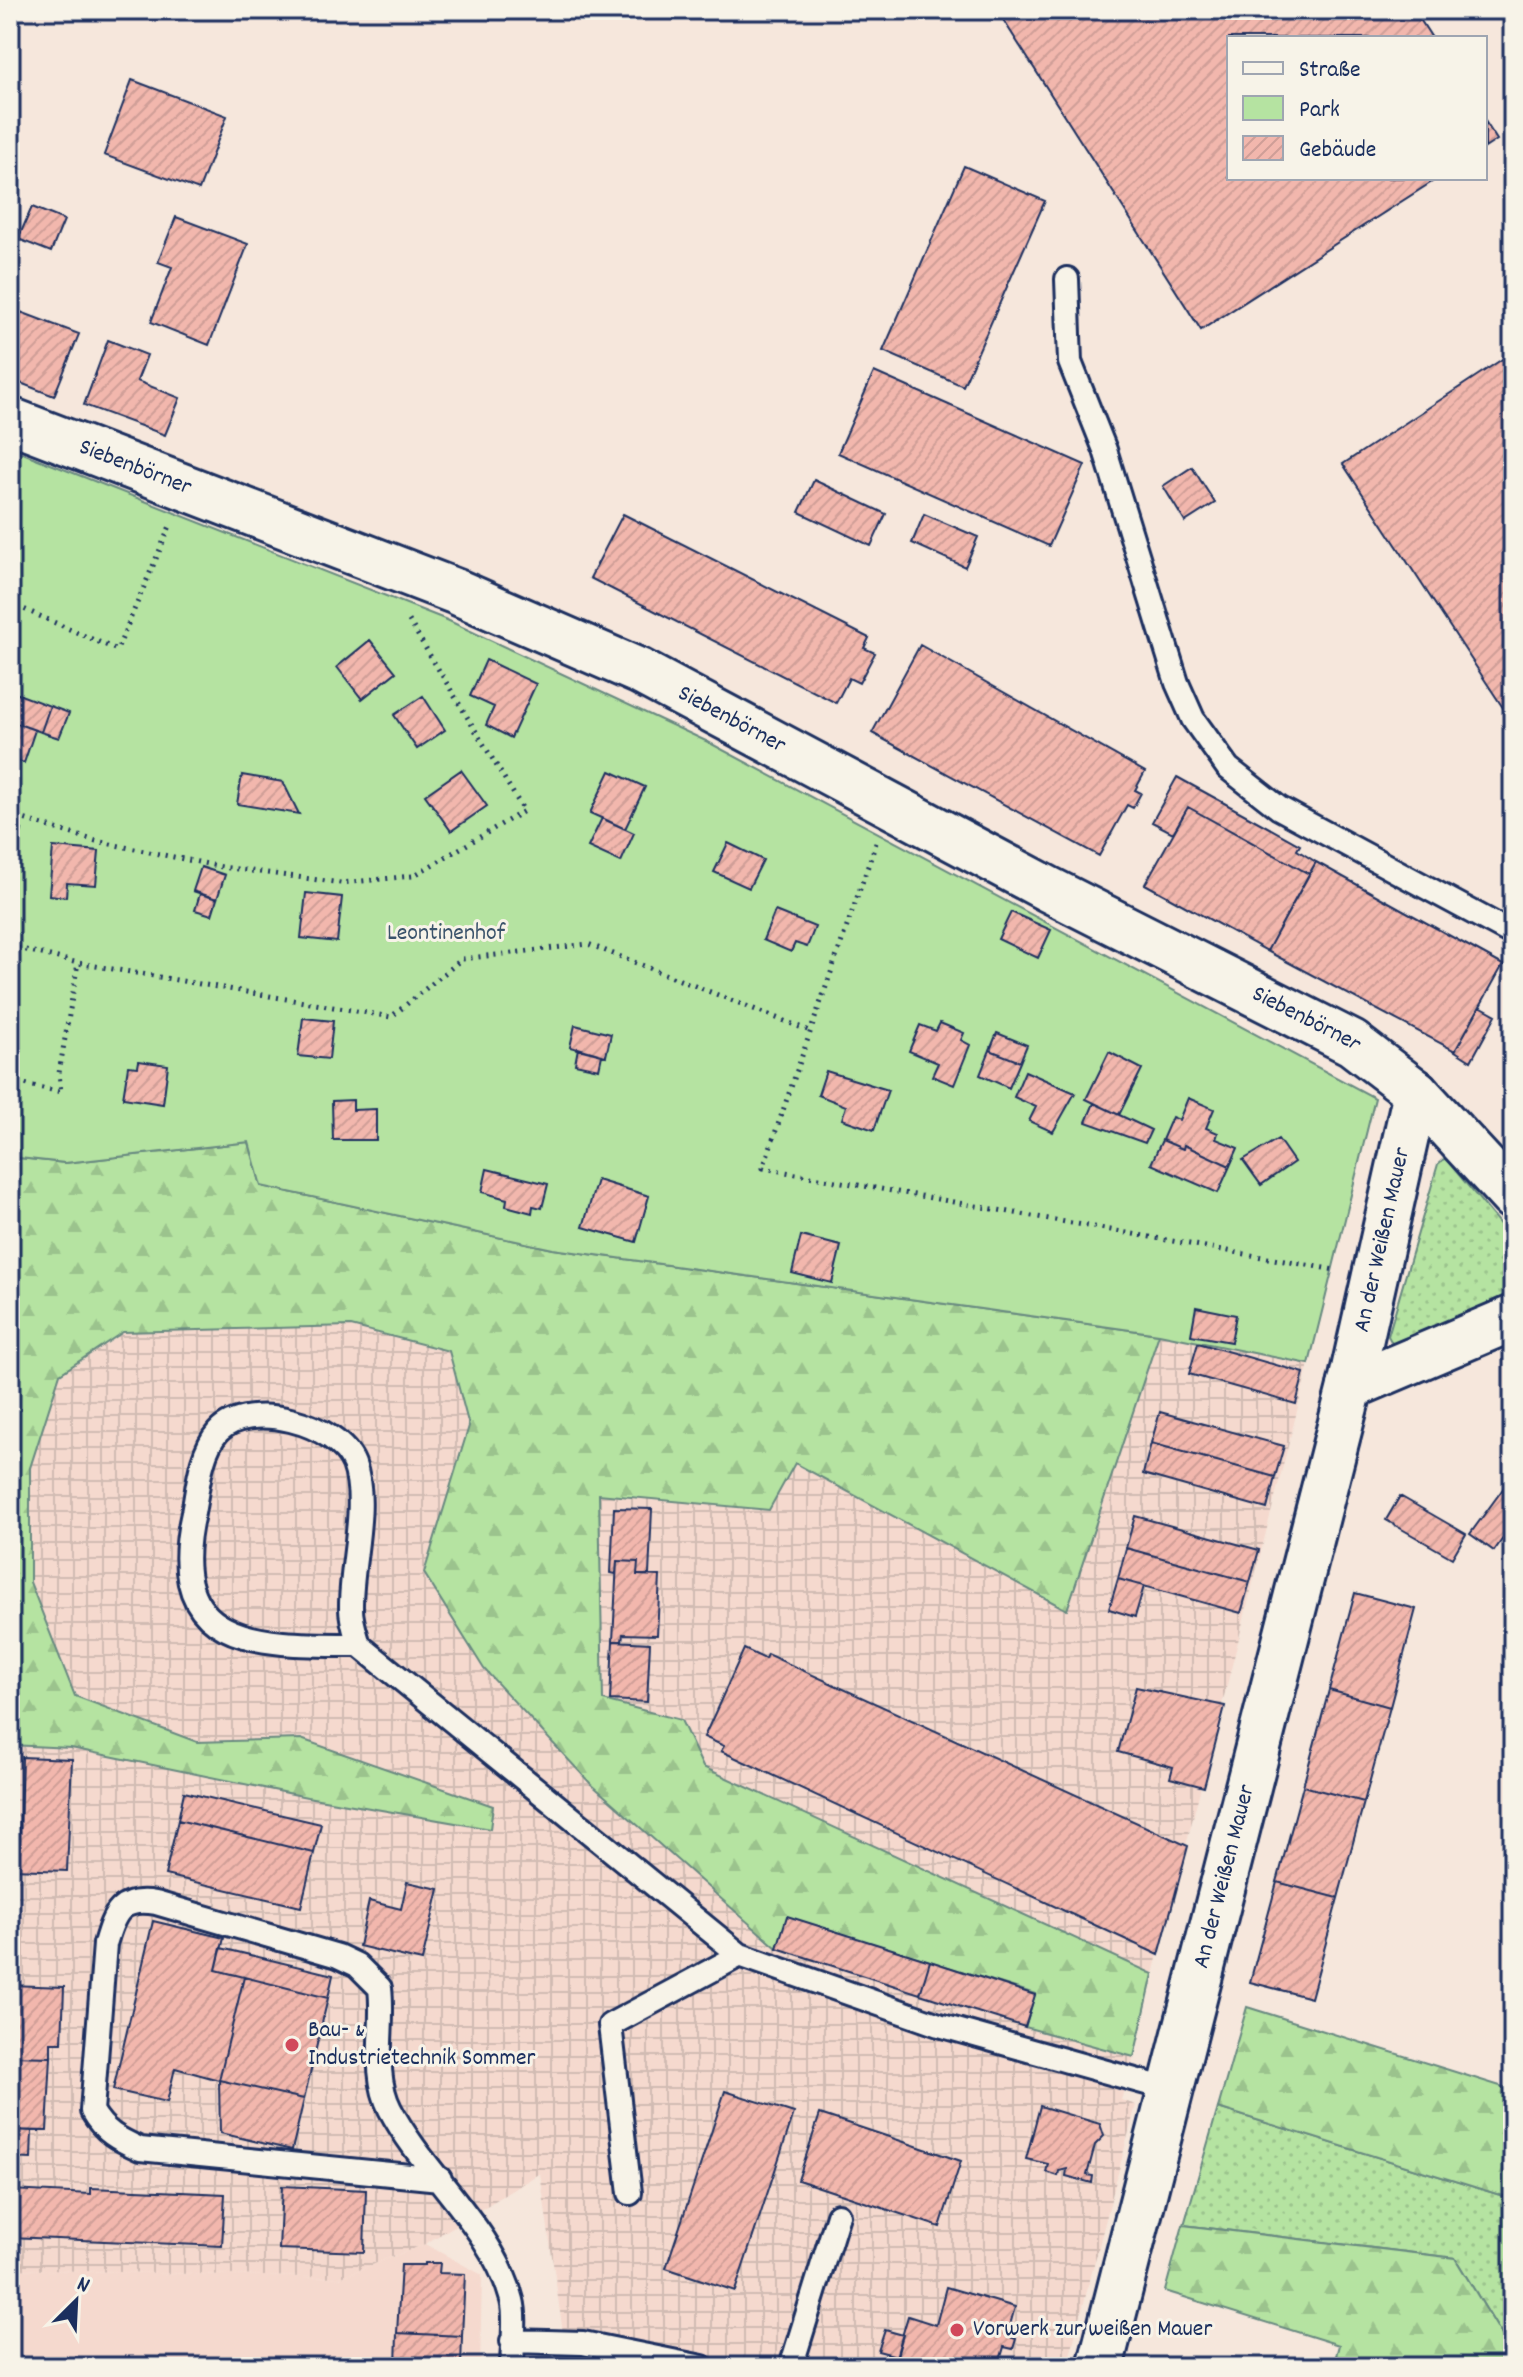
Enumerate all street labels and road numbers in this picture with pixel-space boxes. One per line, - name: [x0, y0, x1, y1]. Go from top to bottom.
- street label: Siebenbörner: [74, 431, 196, 505]
- street label: Siebenbörner: [671, 677, 792, 763]
- street label: Siebenbörner: [1246, 978, 1368, 1061]
- street label: An der Weißen Mauer: [1346, 1144, 1420, 1336]
- street label: An der Weißen Mauer: [1185, 1781, 1265, 1972]

